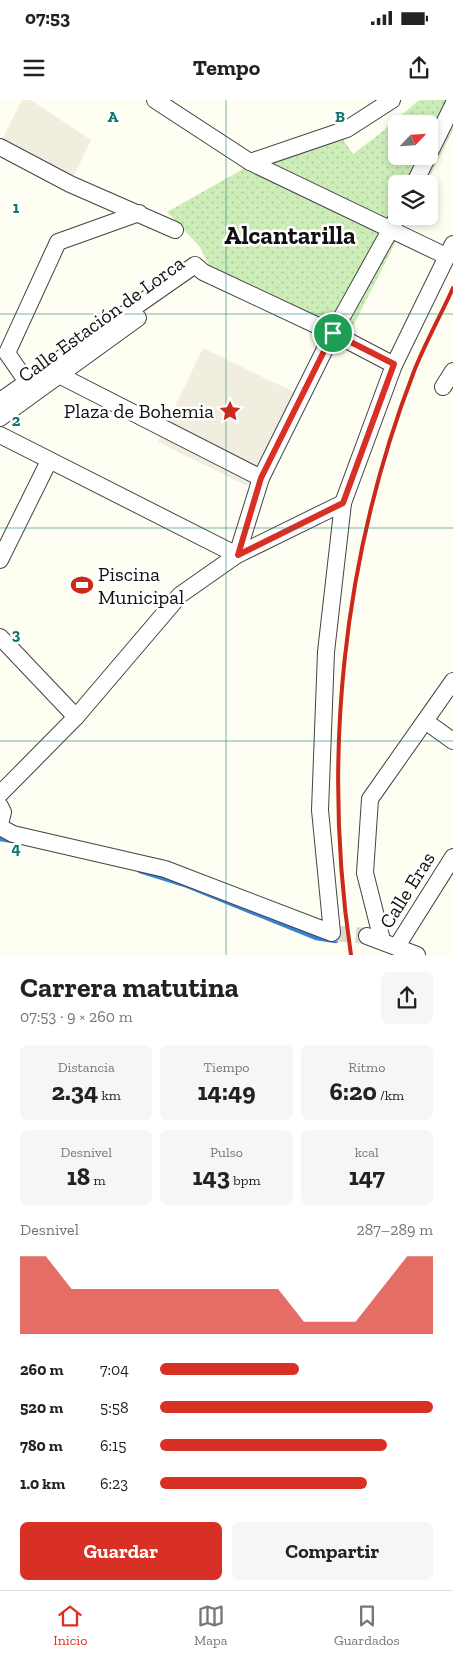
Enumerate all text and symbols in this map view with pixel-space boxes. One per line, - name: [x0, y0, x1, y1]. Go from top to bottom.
- text: 07:53: [25, 6, 70, 29]
- icon: menu: [20, 54, 48, 82]
- text: Tempo: [193, 54, 260, 81]
- icon: share: [405, 54, 433, 82]
- text: A: [108, 107, 119, 126]
- text: B: [335, 107, 345, 126]
- north arrow: [388, 115, 438, 165]
- map controls: [388, 115, 438, 225]
- button: layers: [388, 175, 438, 225]
- text: 1: [13, 198, 20, 217]
- district label: Alcantarilla: [224, 220, 356, 250]
- street label: Calle Estación de Lorca: [13, 251, 189, 387]
- pin: [312, 312, 354, 354]
- icon: arrive: [319, 319, 347, 347]
- place icon: Plaza de Bohemia: [217, 398, 243, 424]
- place label: Plaza de Bohemia: [64, 399, 214, 423]
- text: 2: [12, 411, 21, 430]
- place label: Piscina Municipal: [98, 562, 184, 609]
- sports icon: Piscina Municipal: [69, 572, 95, 598]
- text: 3: [12, 625, 21, 644]
- text: 4: [11, 839, 21, 858]
- street label: Calle Eras: [374, 847, 440, 933]
- text: Carrera matutina: [20, 971, 239, 1004]
- button: share: [381, 972, 433, 1024]
- text: 07:53 · 9 × 260 m: [20, 1007, 132, 1026]
- text: Distancia: [58, 1059, 115, 1076]
- text: Tiempo: [203, 1059, 250, 1076]
- text: Ritmo: [348, 1059, 385, 1076]
- text: 2.34: [52, 1076, 98, 1106]
- text: 14:49: [197, 1076, 256, 1106]
- text: 6:20: [329, 1076, 377, 1106]
- text: km: [98, 1087, 121, 1104]
- text: /km: [377, 1087, 404, 1104]
- text: Desnivel: [60, 1144, 112, 1161]
- text: Pulso: [210, 1144, 243, 1161]
- text: kcal: [355, 1144, 379, 1161]
- text: 18: [67, 1161, 90, 1191]
- text: 143: [192, 1161, 230, 1191]
- text: 147: [349, 1161, 385, 1191]
- text: m: [90, 1172, 106, 1189]
- text: bpm: [230, 1172, 261, 1189]
- text: Desnivel: [20, 1220, 79, 1239]
- text: 287–289 m: [356, 1220, 433, 1239]
- text: 260 m: [20, 1360, 63, 1379]
- text: 7:04: [100, 1360, 129, 1379]
- text: 520 m: [20, 1398, 63, 1417]
- text: 5:58: [100, 1398, 129, 1417]
- text: 780 m: [20, 1436, 63, 1455]
- text: 6:15: [100, 1436, 126, 1455]
- text: 1.0 km: [20, 1474, 65, 1493]
- text: 6:23: [100, 1474, 128, 1493]
- button: Guardar: [20, 1522, 222, 1580]
- button: Compartir: [232, 1522, 433, 1580]
- tab: Inicio: [53, 1602, 87, 1649]
- tab: Mapa: [194, 1602, 227, 1649]
- tab: Guardados: [334, 1602, 400, 1649]

